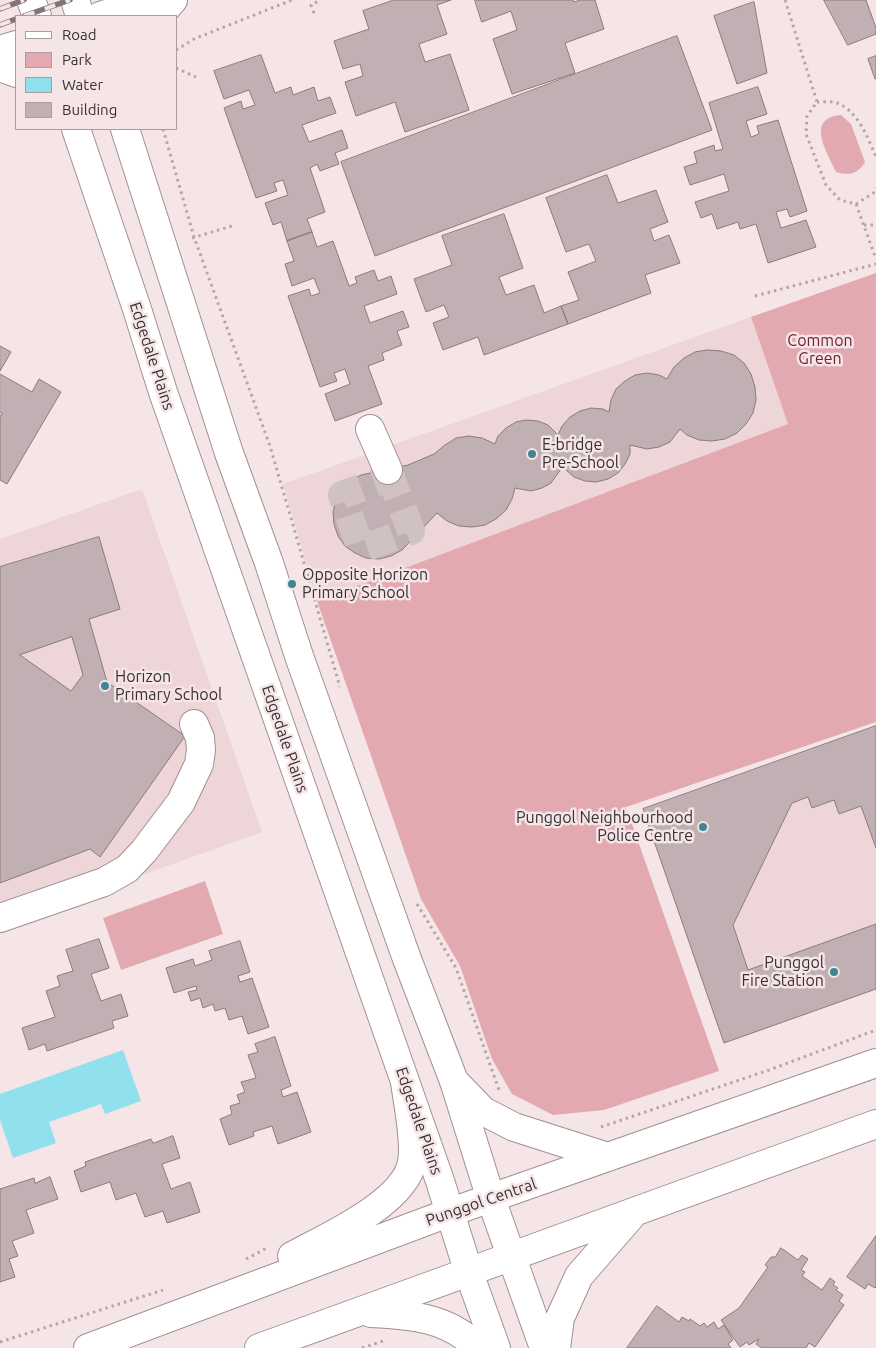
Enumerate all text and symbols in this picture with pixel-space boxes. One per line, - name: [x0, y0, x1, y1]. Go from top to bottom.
- legend: [15, 15, 178, 130]
- text: Road: [62, 26, 97, 43]
- text: Park: [62, 51, 92, 68]
- text: Water: [62, 76, 103, 93]
- text: Building: [62, 101, 117, 118]
- street label: Edgedale Plains: [125, 300, 179, 412]
- park label: Common Green: [787, 331, 853, 369]
- place label: E-bridge Pre-School: [542, 435, 619, 473]
- marker: E-bridge Pre-School: [526, 448, 538, 460]
- place label: Opposite Horizon Primary School: [302, 565, 428, 603]
- marker: Opposite Horizon Primary School: [286, 578, 298, 590]
- place label: Horizon Primary School: [115, 667, 222, 705]
- marker: Horizon Primary School: [99, 680, 111, 692]
- street label: Edgedale Plains: [258, 683, 312, 795]
- place label: Punggol Neighbourhood Police Centre: [516, 808, 693, 846]
- marker: Punggol Neighbourhood Police Centre: [697, 821, 709, 833]
- place label: Punggol Fire Station: [742, 953, 824, 991]
- marker: Punggol Fire Station: [828, 966, 840, 978]
- street label: Edgedale Plains: [392, 1065, 446, 1177]
- street label: Punggol Central: [423, 1174, 539, 1230]

